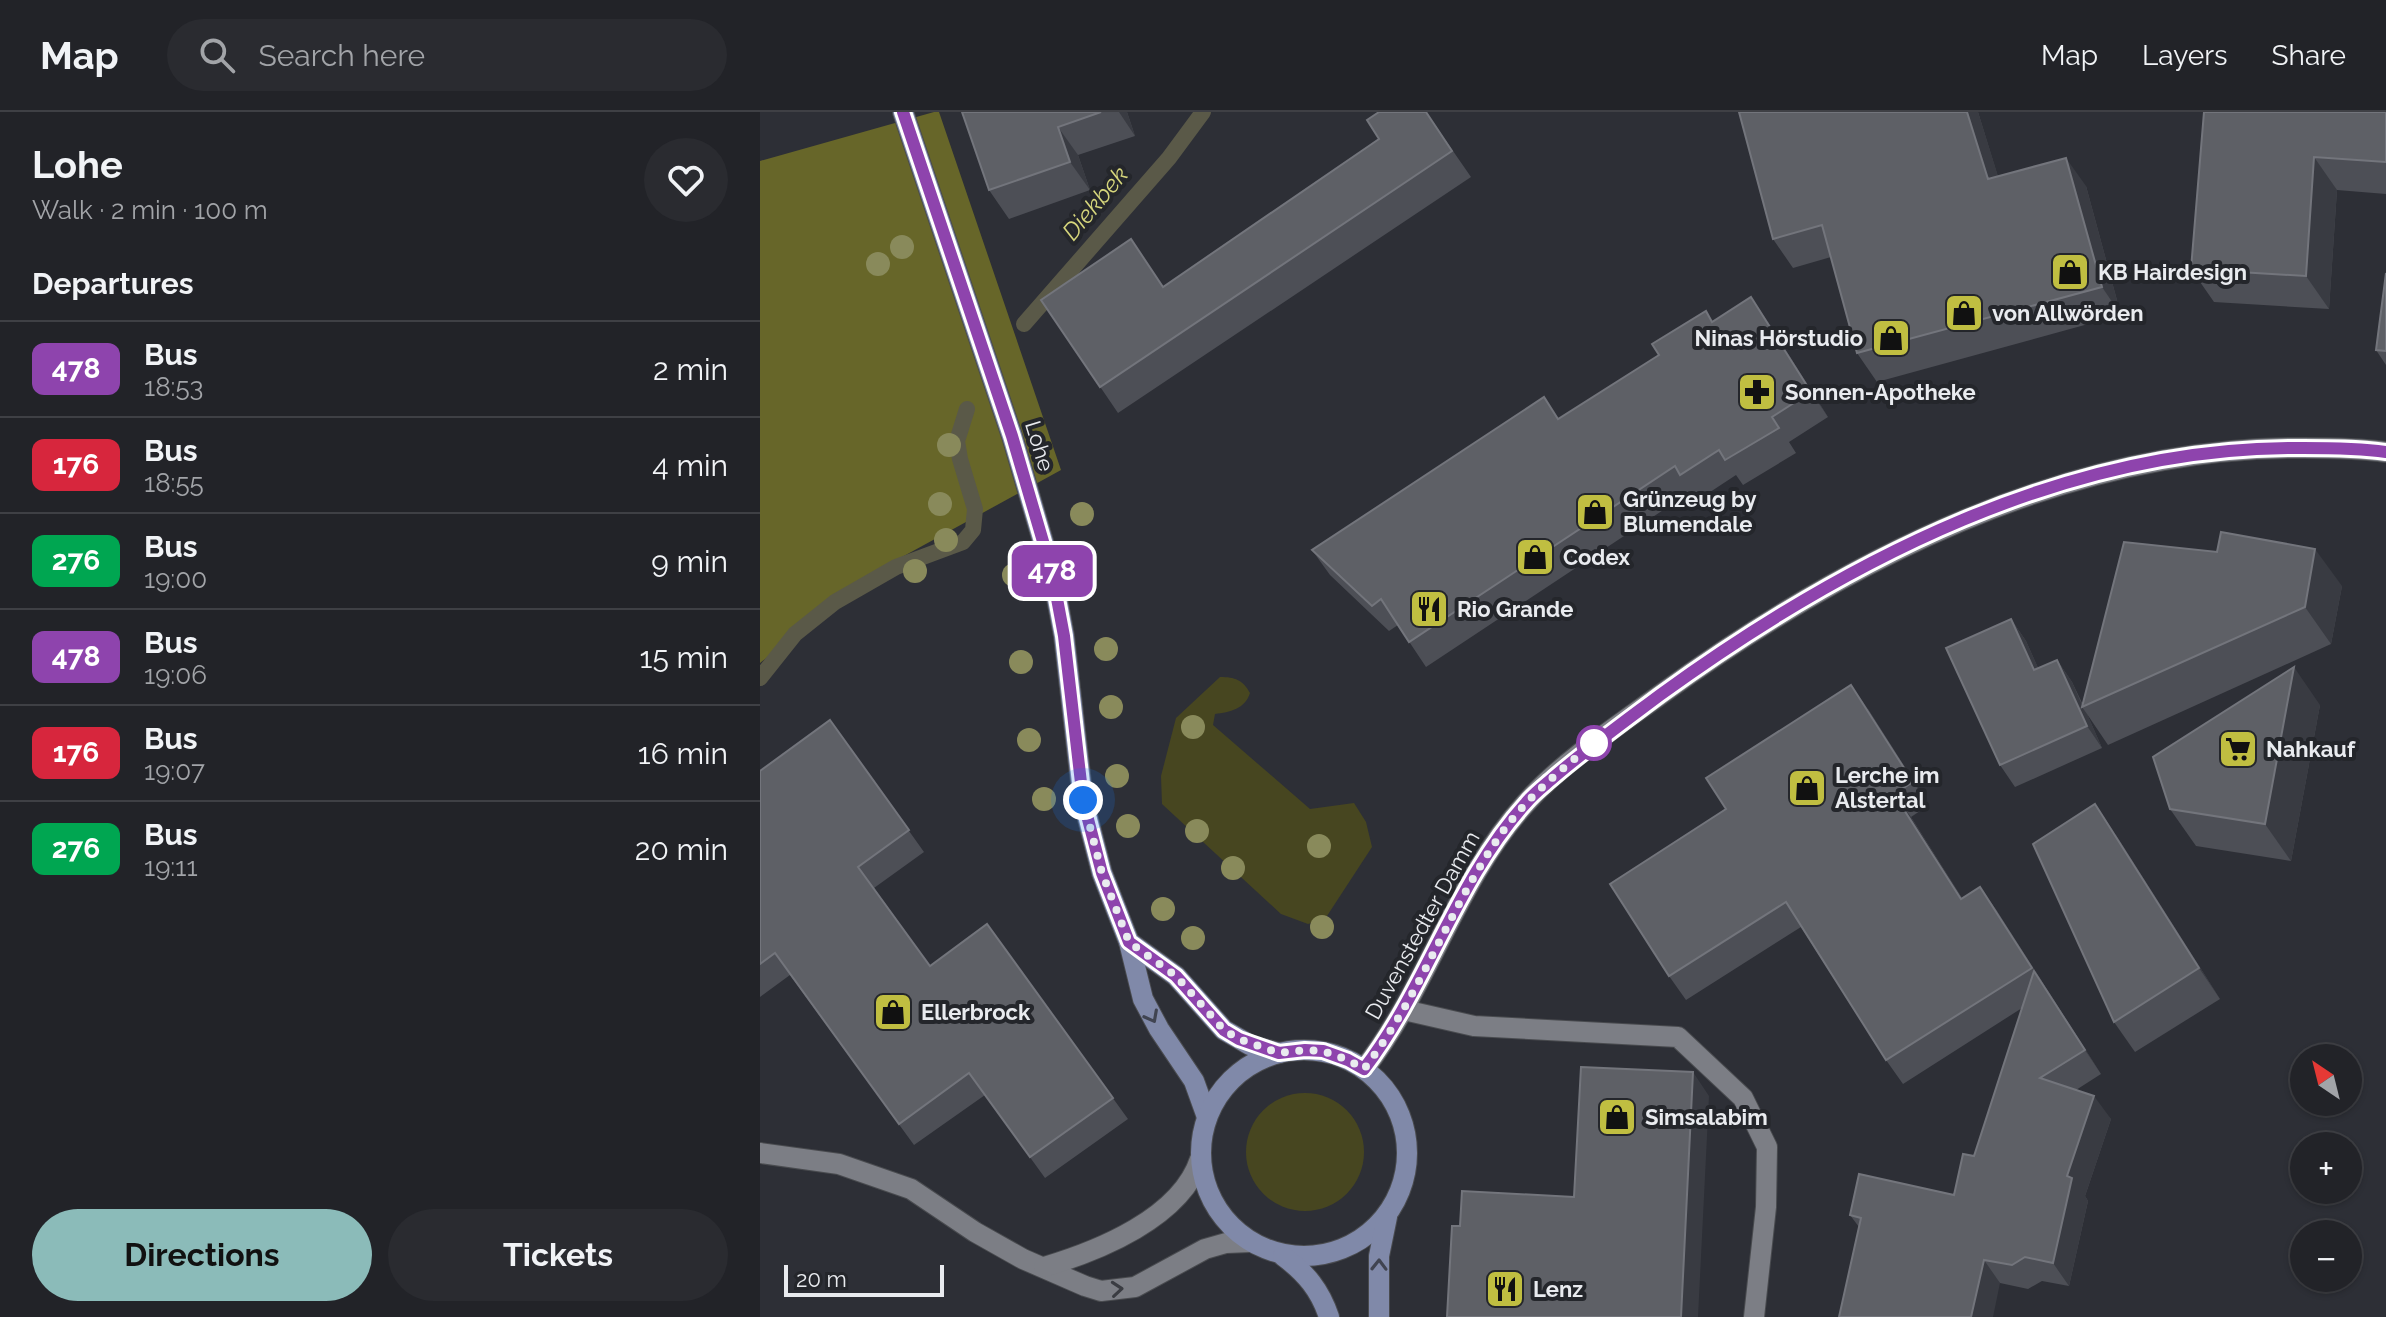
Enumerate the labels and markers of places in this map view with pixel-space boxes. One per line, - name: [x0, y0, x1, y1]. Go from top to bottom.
- shop icon: KB Hairdesign: [2049, 251, 2091, 293]
- place label: KB Hairdesign: [2098, 259, 2247, 285]
- shop icon: von Allwörden: [1943, 292, 1985, 334]
- place label: von Allwörden: [1992, 300, 2143, 326]
- shop icon: Ninas Hörstudio: [1870, 317, 1912, 359]
- place label: Ninas Hörstudio: [1695, 325, 1863, 351]
- pharmacy icon: Sonnen-Apotheke: [1736, 371, 1778, 413]
- place label: Sonnen-Apotheke: [1785, 379, 1976, 405]
- place label: Grünzeug by Blumendale: [1623, 486, 1757, 537]
- shop icon: Grünzeug by Blumendale: [1574, 491, 1616, 533]
- shop icon: Codex: [1514, 536, 1556, 578]
- place label: Codex: [1563, 544, 1630, 570]
- restaurant icon: Rio Grande: [1408, 588, 1450, 630]
- place label: Rio Grande: [1457, 596, 1573, 622]
- unlabelled marker: [1577, 726, 1611, 760]
- supermarket icon: Nahkauf: [2217, 728, 2259, 770]
- place label: Nahkauf: [2266, 736, 2356, 762]
- place label: Lerche im Alstertal: [1835, 762, 1940, 813]
- shop icon: Lerche im Alstertal: [1786, 767, 1828, 809]
- shop icon: Ellerbrock: [872, 991, 914, 1033]
- place label: Ellerbrock: [921, 999, 1031, 1025]
- shop icon: Simsalabim: [1596, 1096, 1638, 1138]
- place label: Simsalabim: [1645, 1104, 1768, 1130]
- restaurant icon: Lenz: [1484, 1268, 1526, 1310]
- place label: Lenz: [1533, 1276, 1583, 1302]

